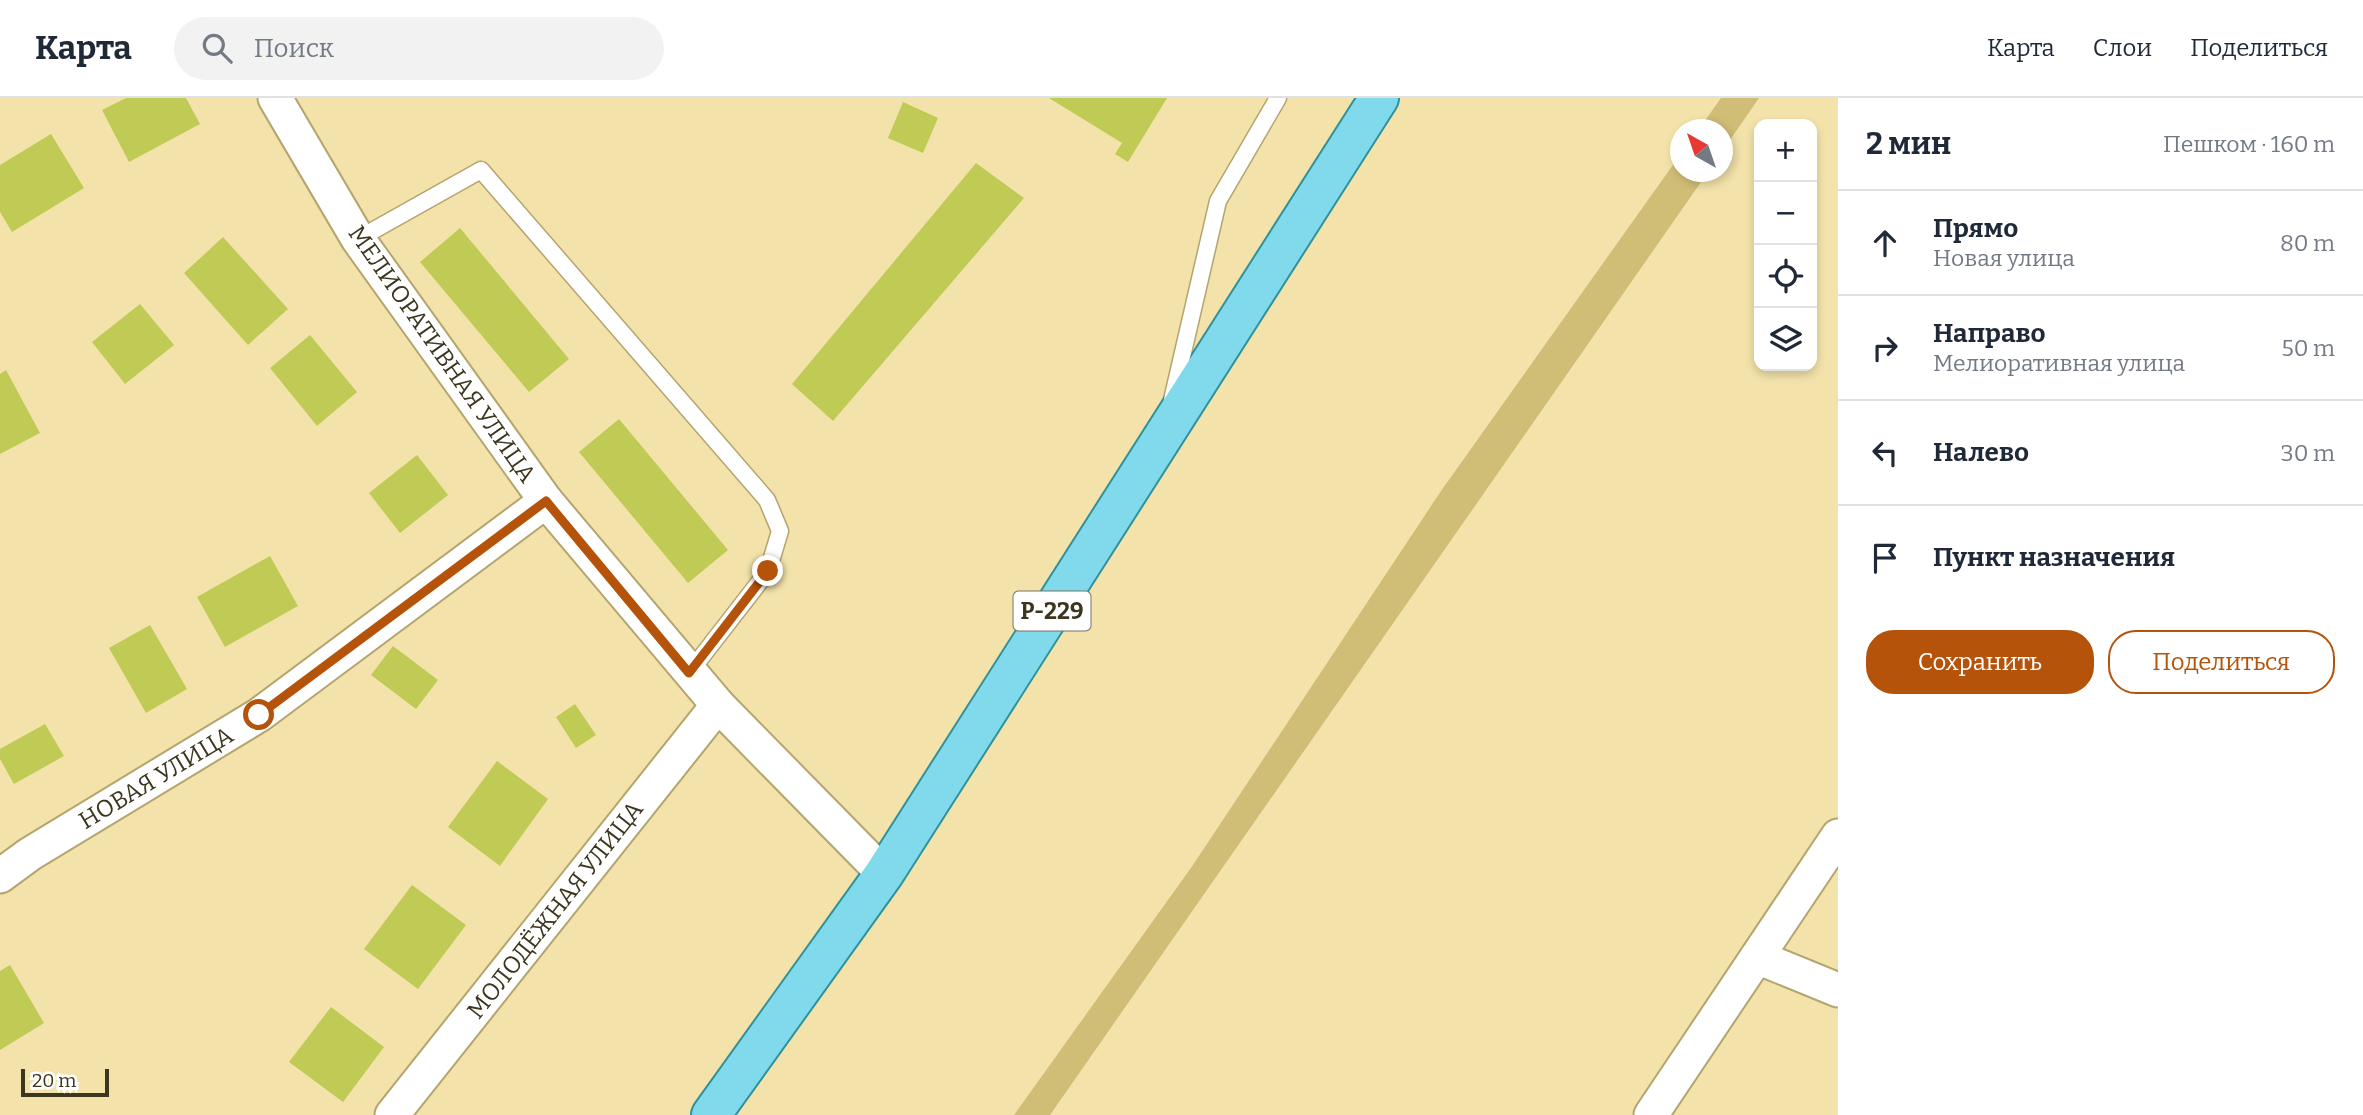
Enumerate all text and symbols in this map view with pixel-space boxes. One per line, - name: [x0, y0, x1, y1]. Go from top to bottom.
- search box: [174, 17, 664, 80]
- text: Карта: [35, 28, 132, 68]
- icon: search: [198, 29, 236, 67]
- text: Поиск: [254, 33, 334, 64]
- text: Карта: [1987, 34, 2055, 62]
- text: Слои: [2093, 34, 2152, 62]
- text: Поделиться: [2190, 34, 2328, 62]
- north arrow: [1670, 119, 1733, 182]
- map controls: [1754, 119, 1817, 371]
- button: +: [1754, 119, 1817, 182]
- text: 2 мин: [1866, 126, 1951, 162]
- text: Пешком · 160 m: [2163, 130, 2335, 158]
- button: −: [1754, 182, 1817, 245]
- text: Прямо: [1933, 213, 2018, 244]
- street label: МЕЛИОРАТИВНАЯ УЛИЦА: [342, 220, 542, 488]
- icon: ahead: [1866, 224, 1904, 262]
- text: 80 m: [2280, 229, 2335, 257]
- text: Новая улица: [1933, 244, 2075, 272]
- button: locate: [1754, 245, 1817, 308]
- button: layers: [1754, 308, 1817, 371]
- text: Направо: [1933, 318, 2046, 349]
- icon: right: [1866, 329, 1904, 367]
- text: 50 m: [2281, 334, 2335, 362]
- text: Мелиоративная улица: [1933, 349, 2185, 377]
- icon: left: [1866, 434, 1904, 472]
- text: Налево: [1933, 437, 2029, 468]
- text: 30 m: [2281, 439, 2335, 467]
- icon: arrive: [1866, 539, 1904, 577]
- text: Пункт назначения: [1933, 542, 2175, 573]
- route end: [752, 555, 783, 586]
- road number: Р-229: [1014, 592, 1090, 631]
- button: Сохранить: [1866, 630, 2094, 694]
- button: Поделиться: [2108, 630, 2335, 694]
- route start: [243, 699, 274, 730]
- street label: НОВАЯ УЛИЦА: [74, 721, 238, 835]
- street label: МОЛОДЁЖНАЯ УЛИЦА: [461, 796, 649, 1024]
- scale bar: [21, 1066, 108, 1098]
- text: 20 m: [32, 1069, 76, 1092]

